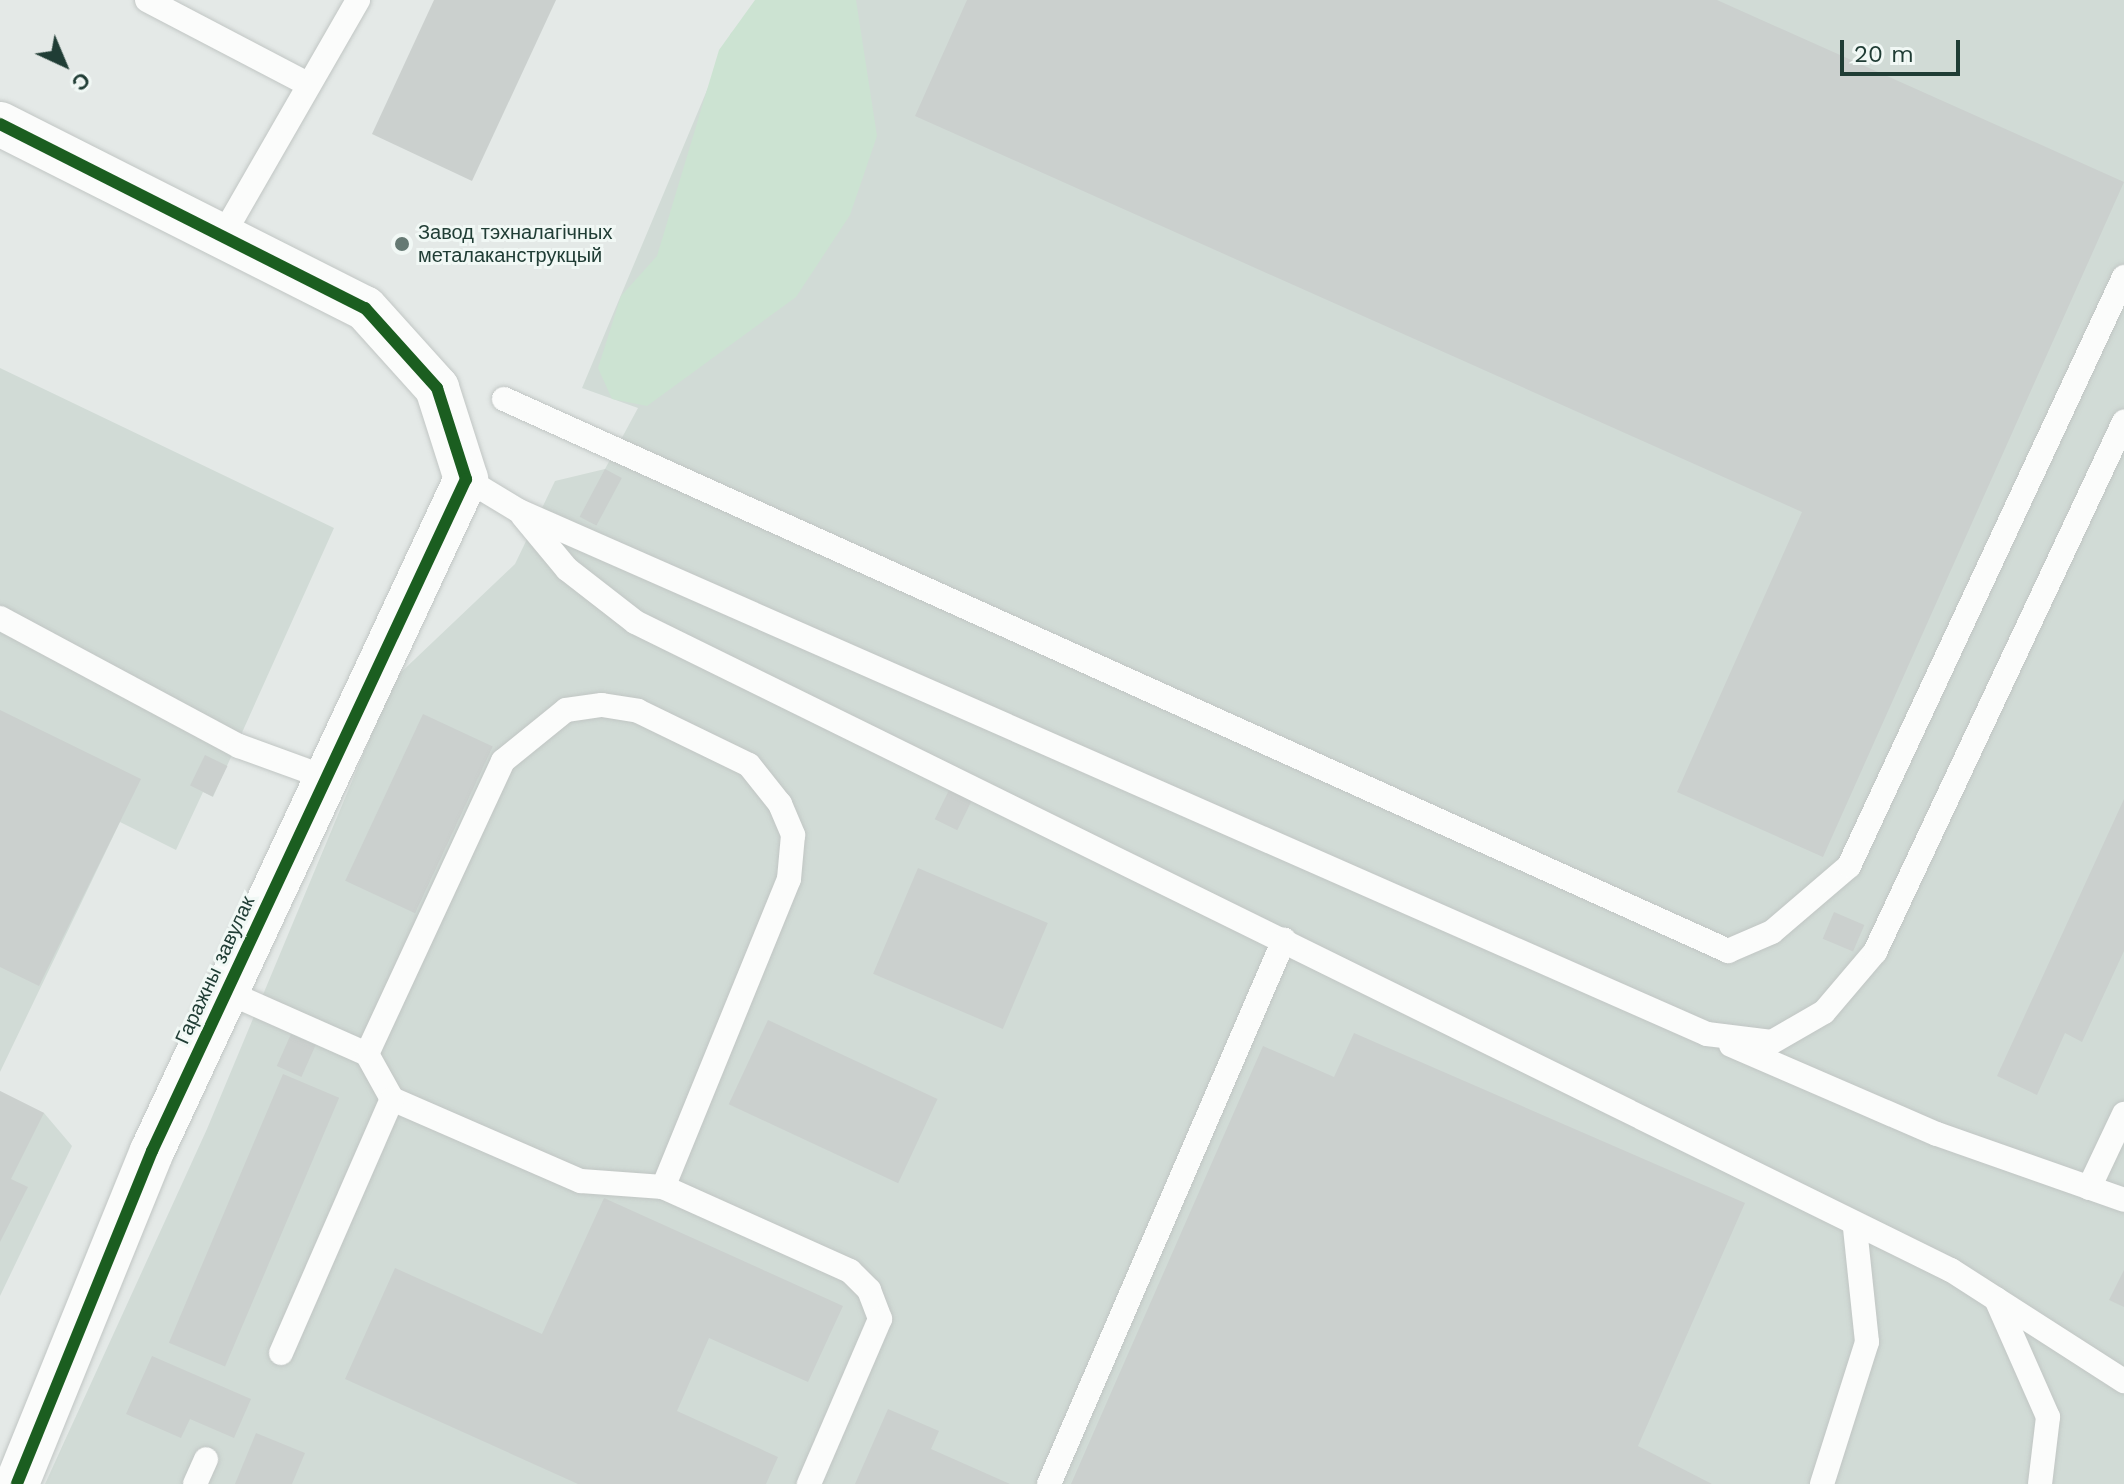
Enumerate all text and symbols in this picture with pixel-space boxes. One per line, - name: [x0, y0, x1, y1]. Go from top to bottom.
- north arrow: [24, 24, 104, 104]
- scale bar: [1844, 24, 1964, 74]
- text: 20 m: [1854, 40, 1914, 68]
- text: С: [67, 67, 95, 96]
- place label: Завод тэхналагічных металаканструкцый: [418, 220, 612, 267]
- marker: Завод тэхналагічных металаканструкцый: [393, 235, 411, 253]
- street label: Гаражны завулак: [170, 892, 260, 1048]

